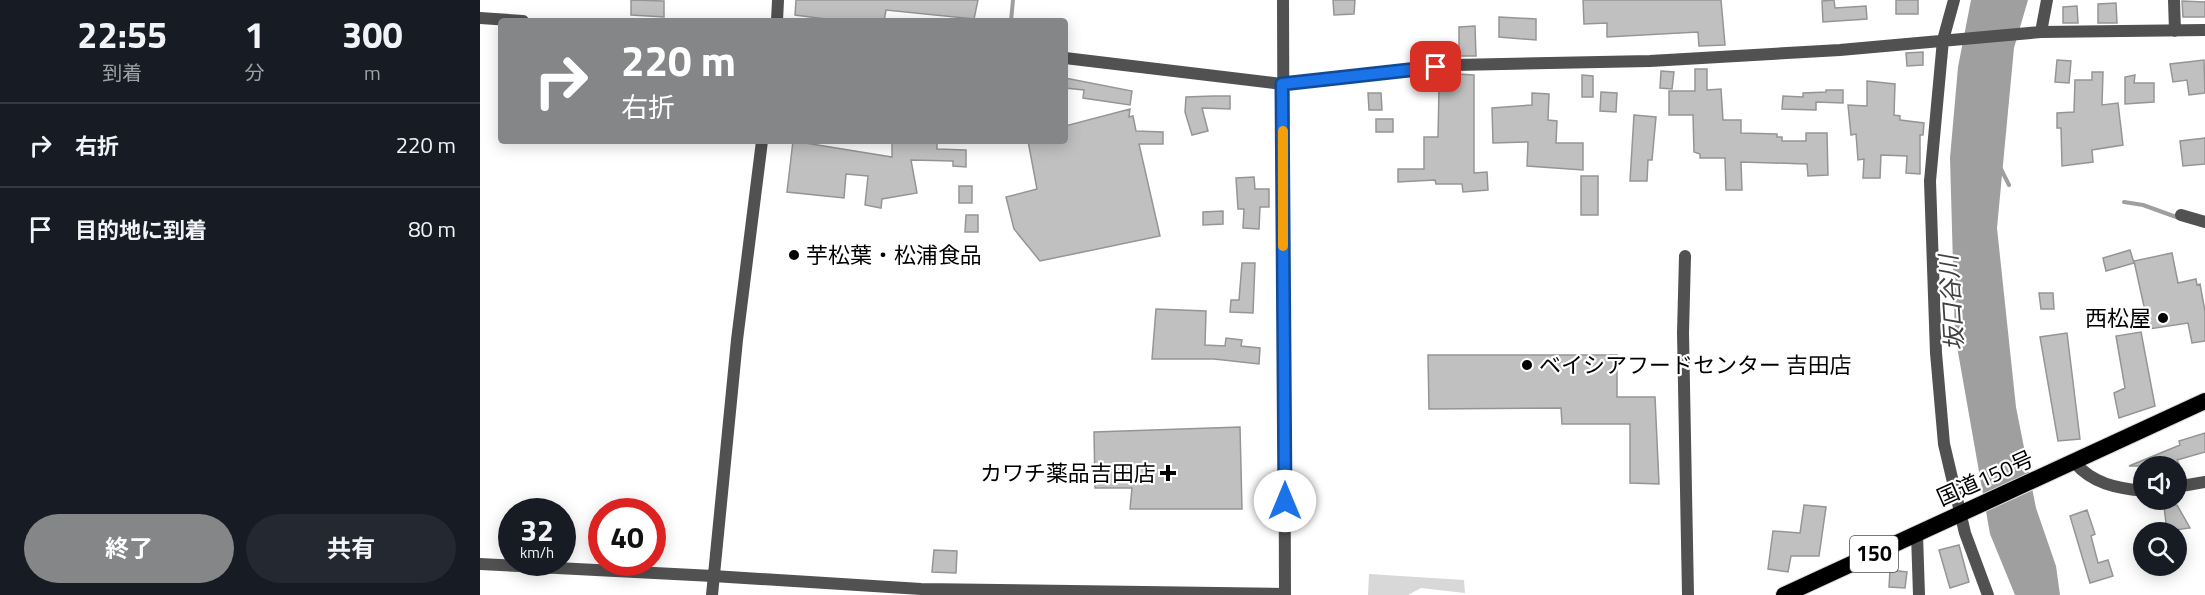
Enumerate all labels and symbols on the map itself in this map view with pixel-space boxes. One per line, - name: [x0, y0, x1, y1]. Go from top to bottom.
- pin: [1410, 41, 1461, 92]
- place label: 芋松葉・松浦食品: [806, 238, 982, 272]
- marker: 芋松葉・松浦食品: [787, 248, 801, 262]
- water label: 坂口谷川: [1929, 251, 1972, 352]
- place label: 西松屋: [2085, 301, 2151, 335]
- marker: 西松屋: [2156, 311, 2170, 325]
- place label: ベイシアフードセンター 吉田店: [1539, 348, 1852, 382]
- marker: ベイシアフードセンター 吉田店: [1520, 358, 1534, 372]
- street label: 国道150号: [1931, 442, 2039, 514]
- place label: カワチ薬品吉田店: [980, 456, 1156, 490]
- marker: カワチ薬品吉田店: [1161, 466, 1175, 480]
- position arrow: [1253, 469, 1317, 533]
- speed limit sign: 40: [588, 498, 666, 576]
- road number: 150: [1850, 536, 1898, 572]

